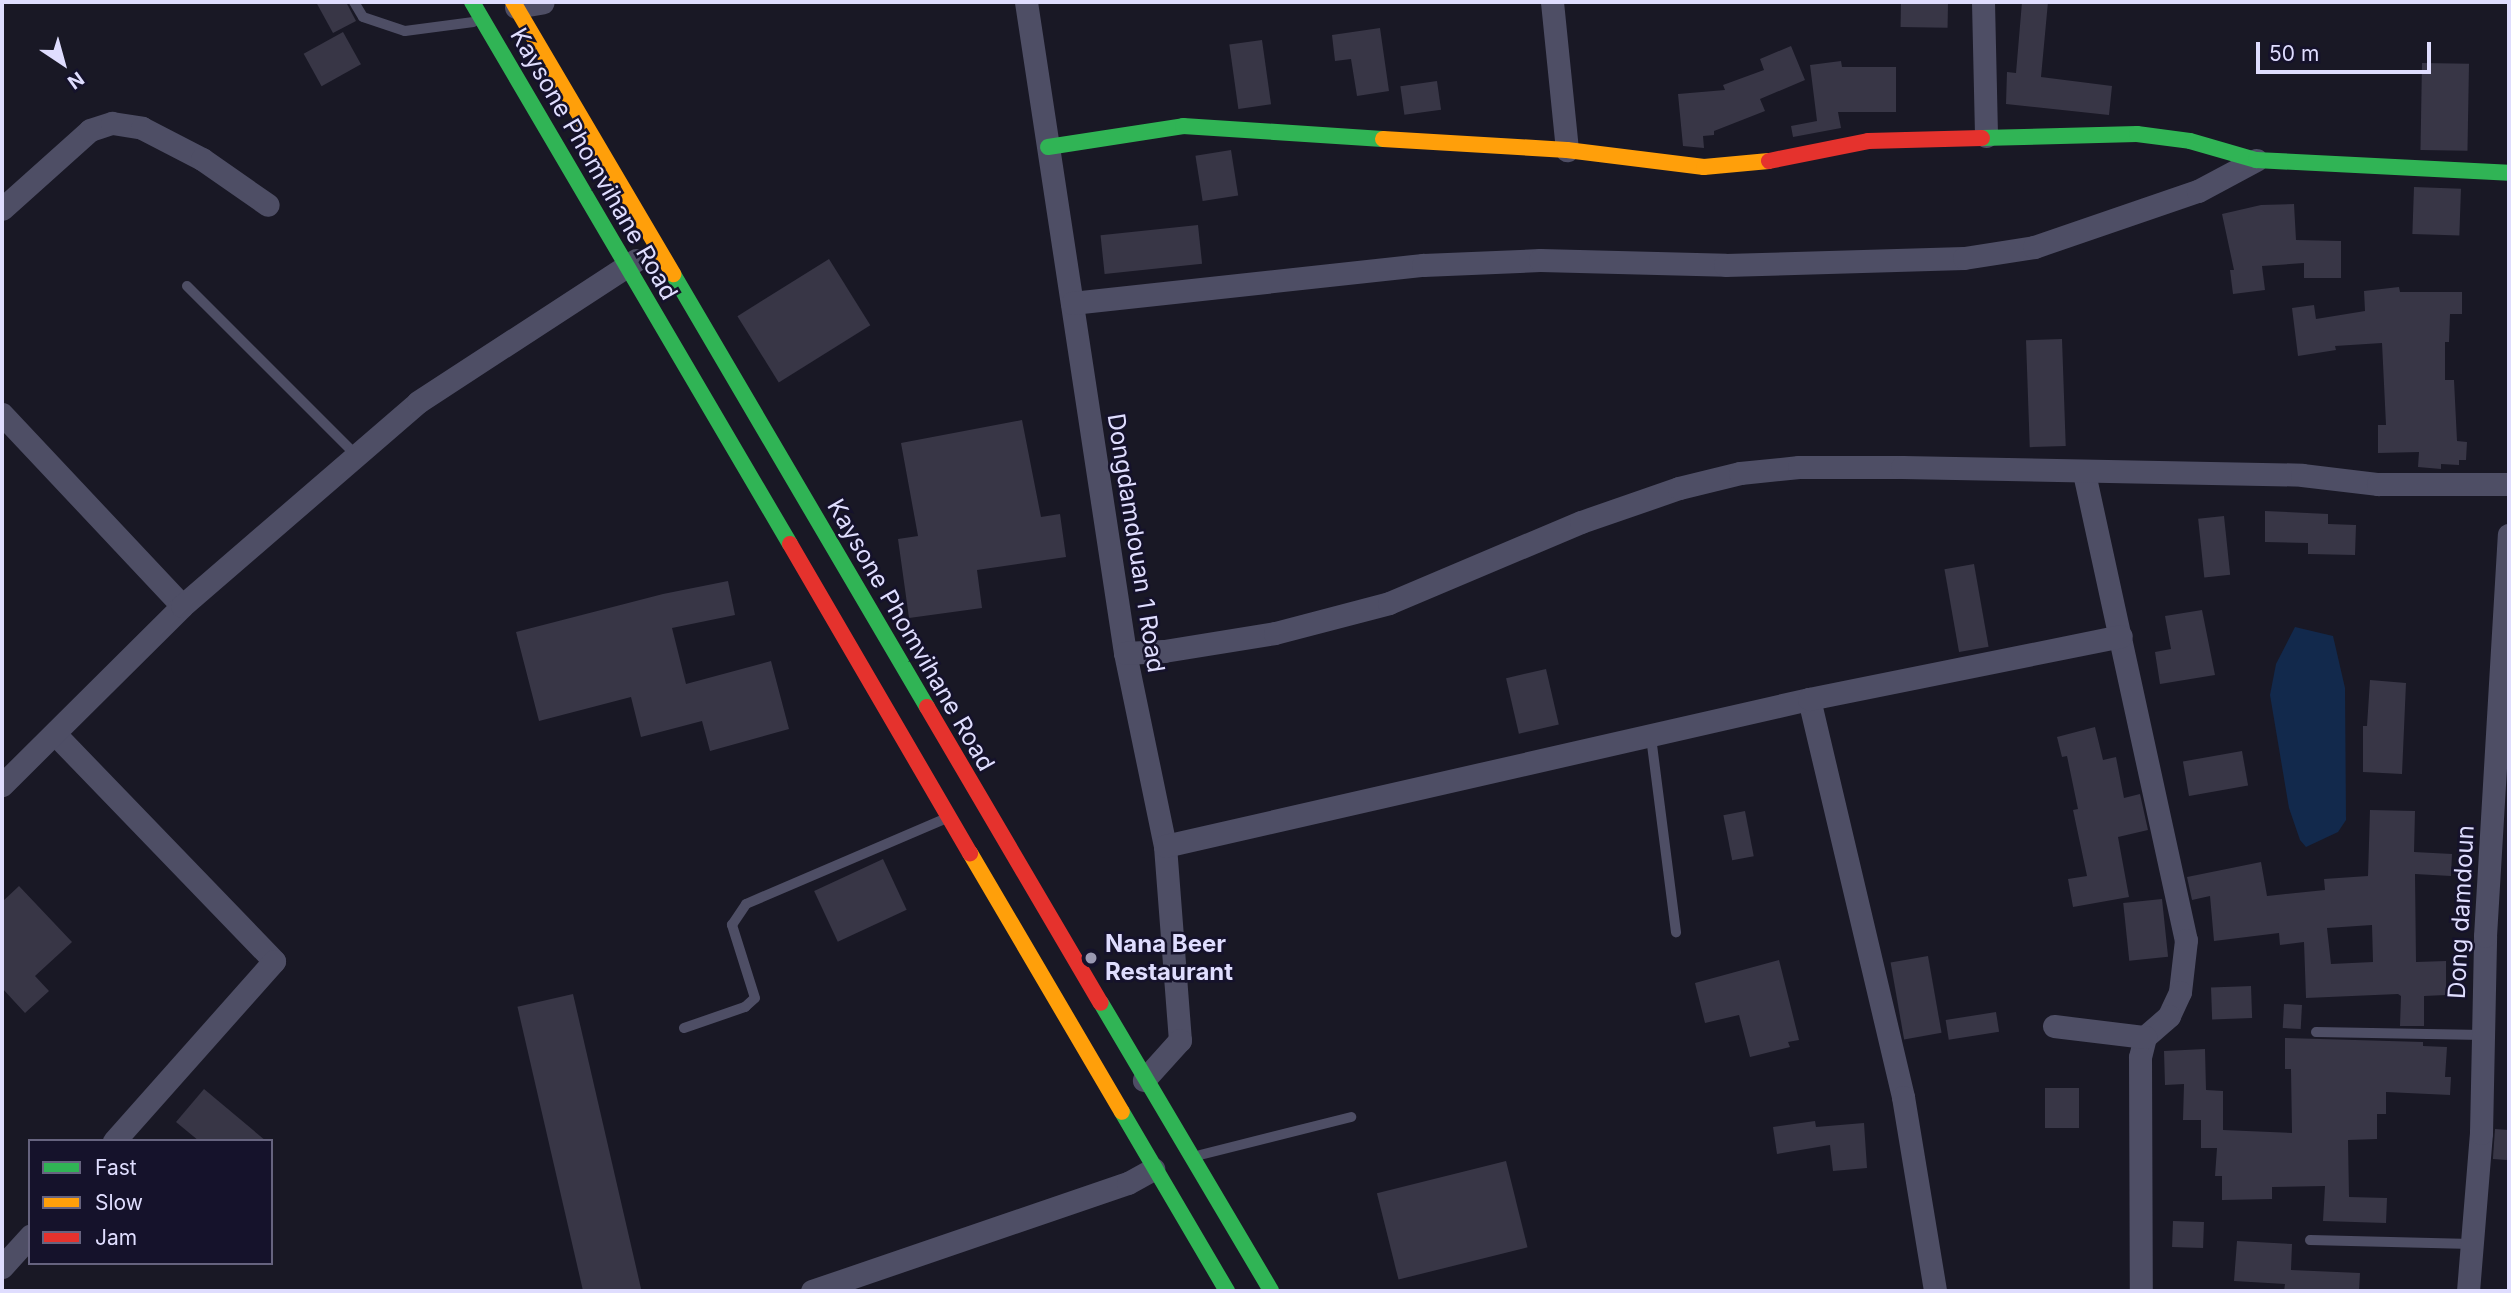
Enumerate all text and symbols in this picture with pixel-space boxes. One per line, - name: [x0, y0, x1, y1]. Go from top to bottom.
- street label: Kaysone Phomvihane Road: [504, 23, 684, 305]
- north arrow: [28, 28, 98, 98]
- scale bar: [2259, 28, 2434, 72]
- text: 50 m: [2269, 41, 2319, 66]
- text: N: [63, 67, 88, 94]
- street label: Dongdamdouan 1 Road: [1101, 411, 1171, 675]
- street label: Kaysone Phomvihane Road: [821, 494, 1001, 776]
- street label: Dong damdoun: [2442, 824, 2480, 1000]
- place label: Nana Beer Restaurant: [1105, 930, 1233, 986]
- marker: Nana Beer Restaurant: [1083, 950, 1099, 966]
- legend: [28, 1139, 273, 1265]
- text: Fast: [95, 1155, 137, 1180]
- text: Slow: [95, 1190, 143, 1215]
- text: Jam: [95, 1225, 137, 1250]

